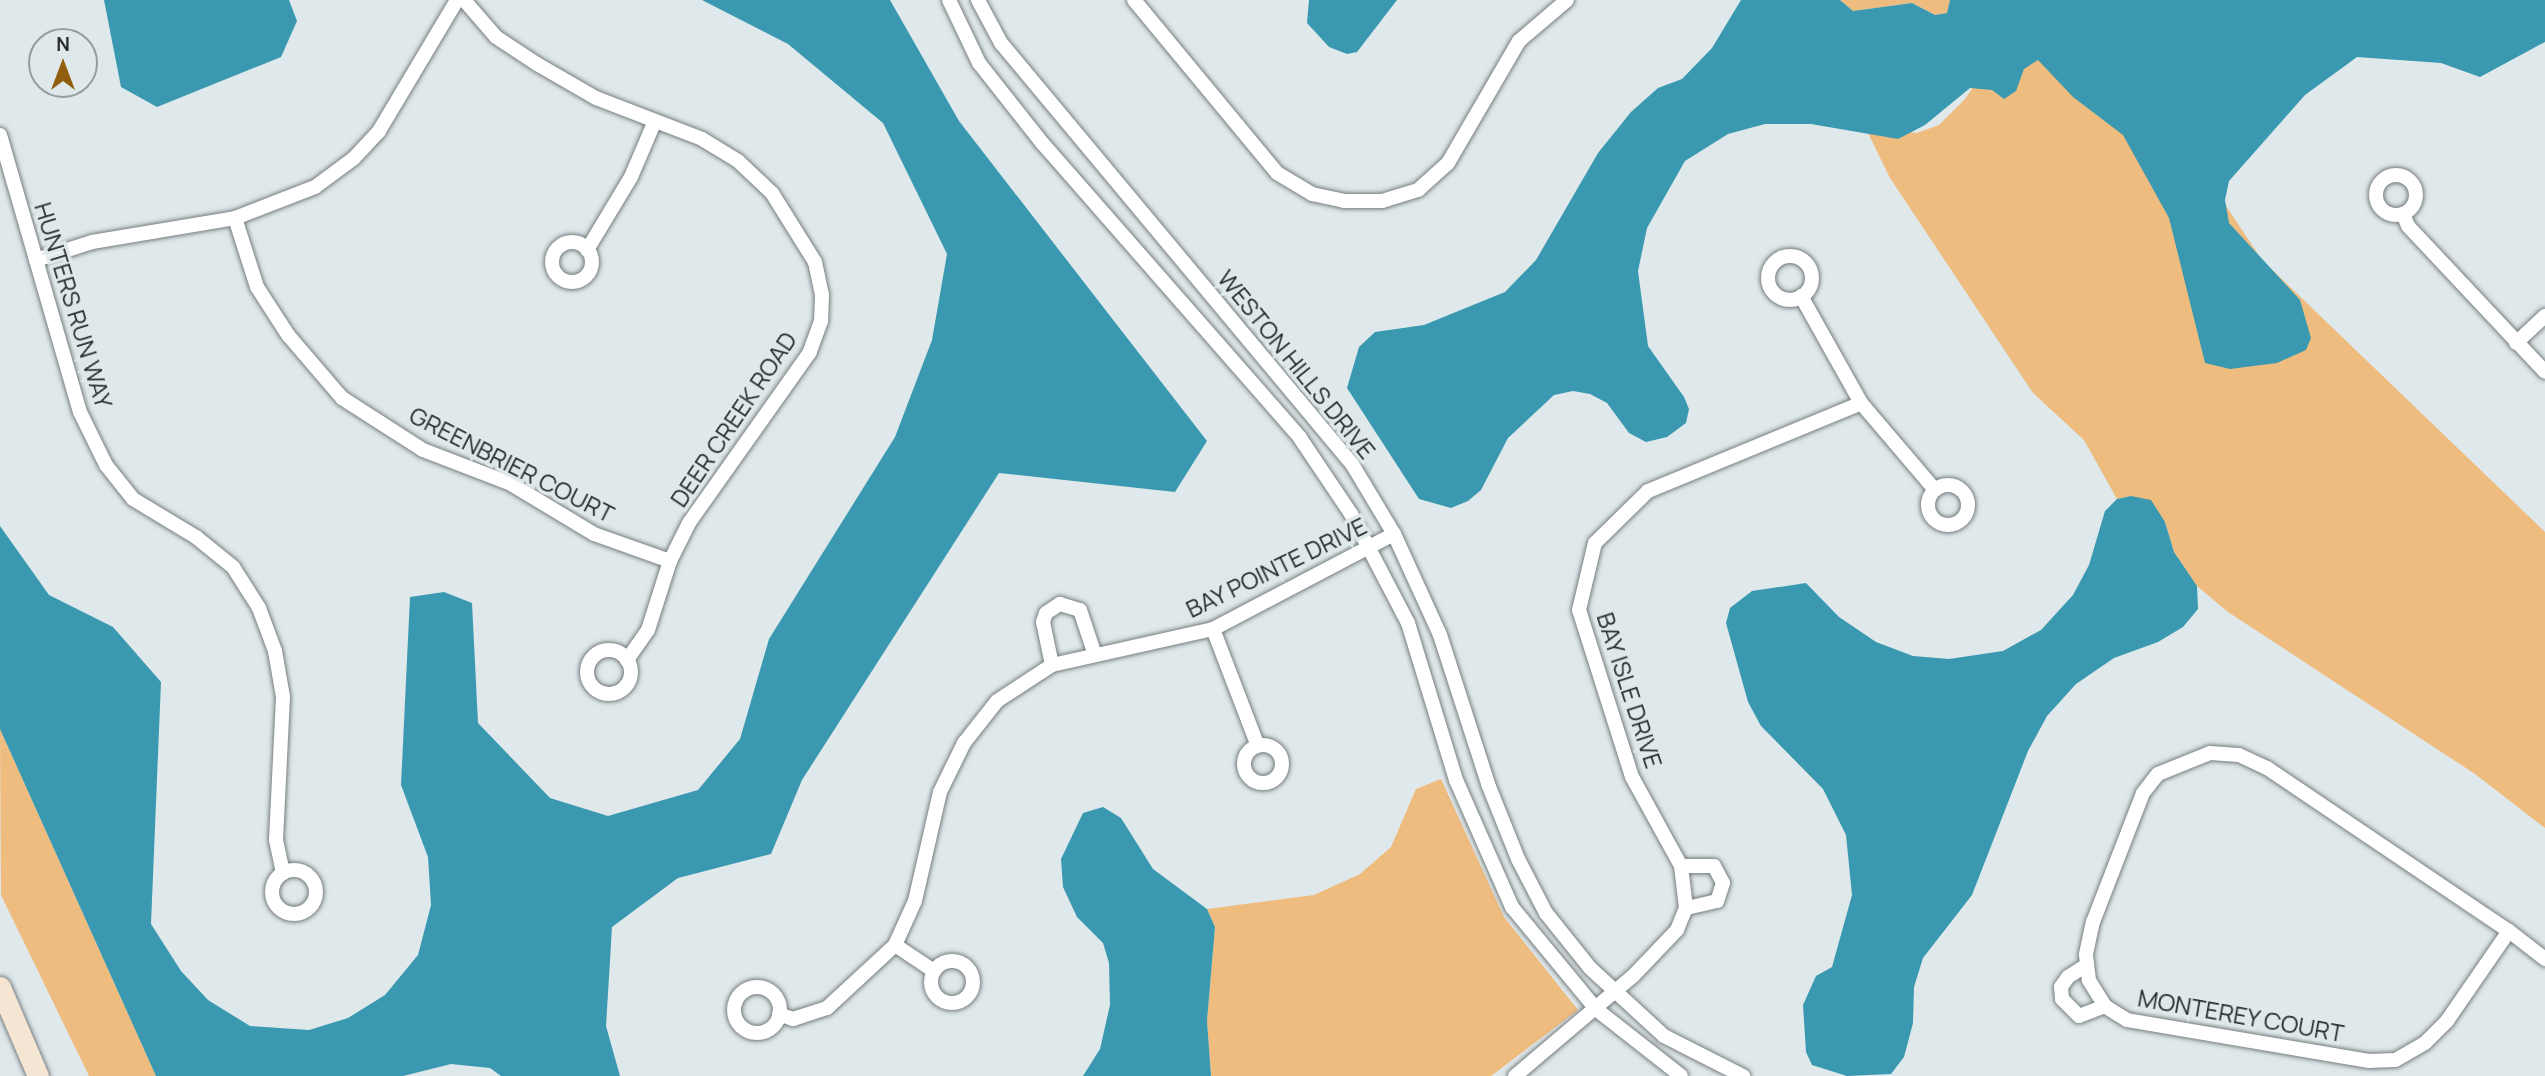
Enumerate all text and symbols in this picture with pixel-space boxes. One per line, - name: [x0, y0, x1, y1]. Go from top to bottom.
- north arrow: [28, 28, 98, 98]
- text: N: [56, 31, 70, 57]
- street label: HUNTERS RUN WAY: [29, 199, 119, 411]
- street label: WESTON HILLS DRIVE: [1212, 264, 1382, 464]
- street label: DEER CREEK ROAD: [664, 326, 802, 512]
- street label: GREENBRIER COURT: [405, 400, 619, 528]
- street label: BAY POINTE DRIVE: [1181, 511, 1371, 623]
- street label: BAY ISLE DRIVE: [1591, 608, 1669, 772]
- street label: MONTEREY COURT: [2135, 983, 2347, 1047]

